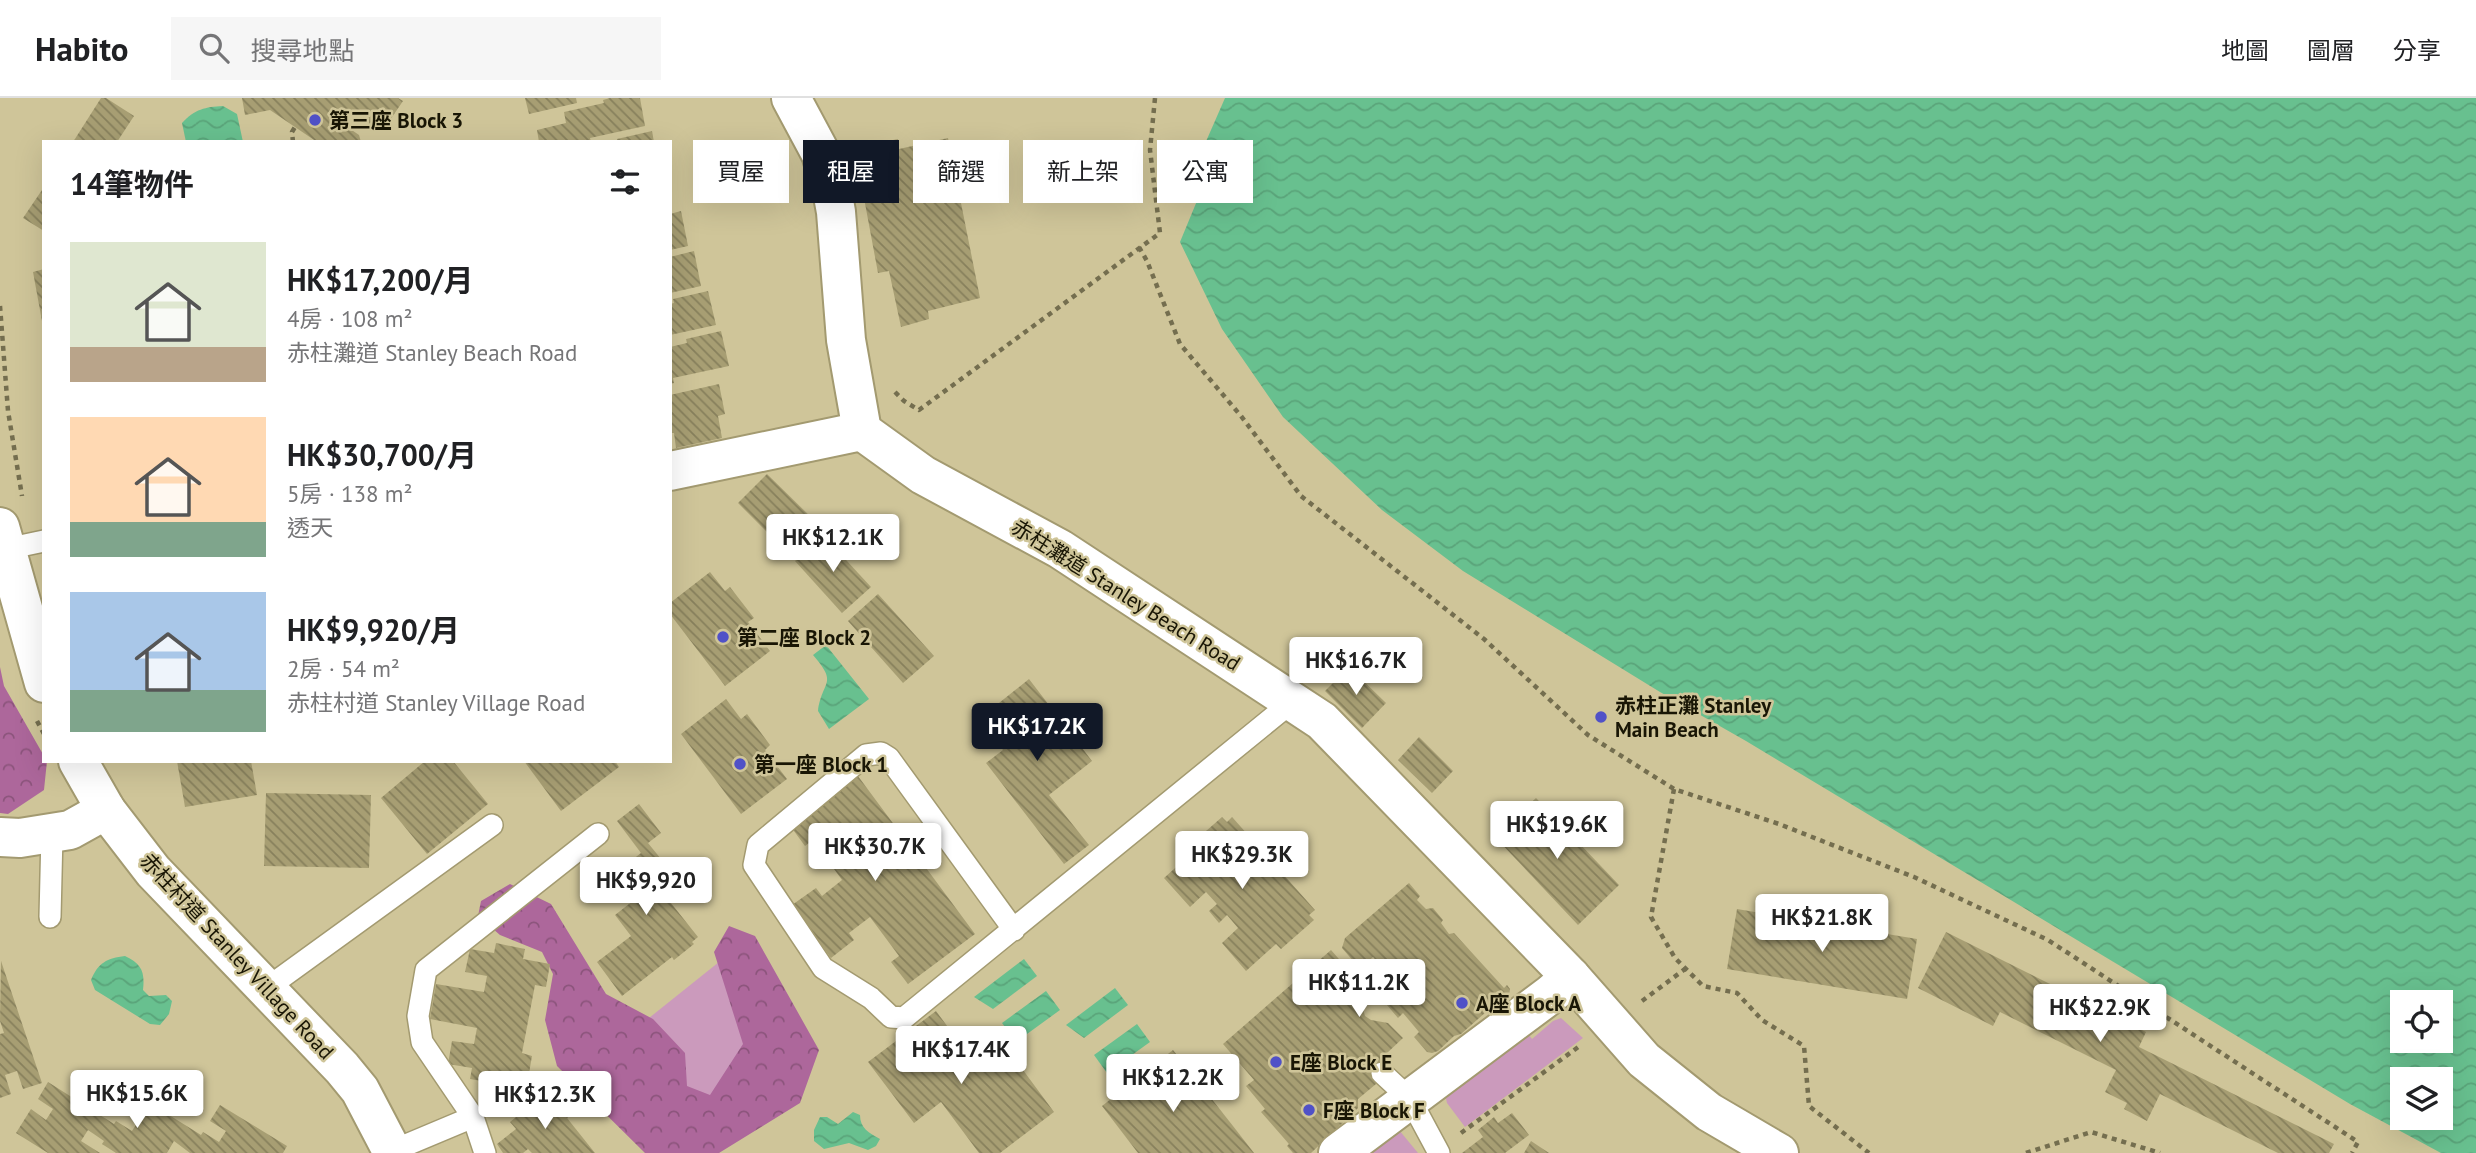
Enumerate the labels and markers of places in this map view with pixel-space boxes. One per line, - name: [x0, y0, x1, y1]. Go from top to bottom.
- place label: 第三座 Block 3: [329, 107, 463, 134]
- marker: 第三座 Block 3: [307, 112, 323, 128]
- pin: HK$12.1K: [761, 514, 905, 574]
- place label: 第二座 Block 2: [737, 624, 871, 651]
- marker: 第二座 Block 2: [715, 629, 731, 645]
- pin: HK$16.7K: [1284, 638, 1428, 697]
- place label: 赤柱正灘 Stanley Main Beach: [1615, 692, 1772, 743]
- pin: HK$17.2K: [965, 704, 1109, 763]
- marker: 赤柱正灘 Stanley Main Beach: [1593, 709, 1609, 725]
- place label: 第一座 Block 1: [754, 751, 888, 778]
- marker: 第一座 Block 1: [732, 756, 748, 772]
- pin: HK$19.6K: [1485, 802, 1629, 861]
- pin: HK$30.7K: [803, 824, 947, 883]
- pin: HK$29.3K: [1170, 832, 1314, 891]
- pin: HK$9,920: [574, 858, 718, 917]
- pin: HK$21.8K: [1750, 894, 1894, 954]
- pin: HK$11.2K: [1287, 960, 1431, 1019]
- pin: HK$22.9K: [2028, 984, 2172, 1044]
- place label: A座 Block A: [1476, 990, 1581, 1017]
- marker: A座 Block A: [1454, 995, 1470, 1011]
- pin: HK$17.4K: [889, 1026, 1033, 1086]
- place label: E座 Block E: [1290, 1049, 1392, 1076]
- pin: HK$12.2K: [1101, 1054, 1245, 1114]
- marker: E座 Block E: [1268, 1054, 1284, 1070]
- pin: HK$15.6K: [65, 1070, 209, 1130]
- pin: HK$12.3K: [473, 1072, 617, 1131]
- place label: F座 Block F: [1323, 1097, 1425, 1124]
- marker: F座 Block F: [1301, 1102, 1317, 1118]

